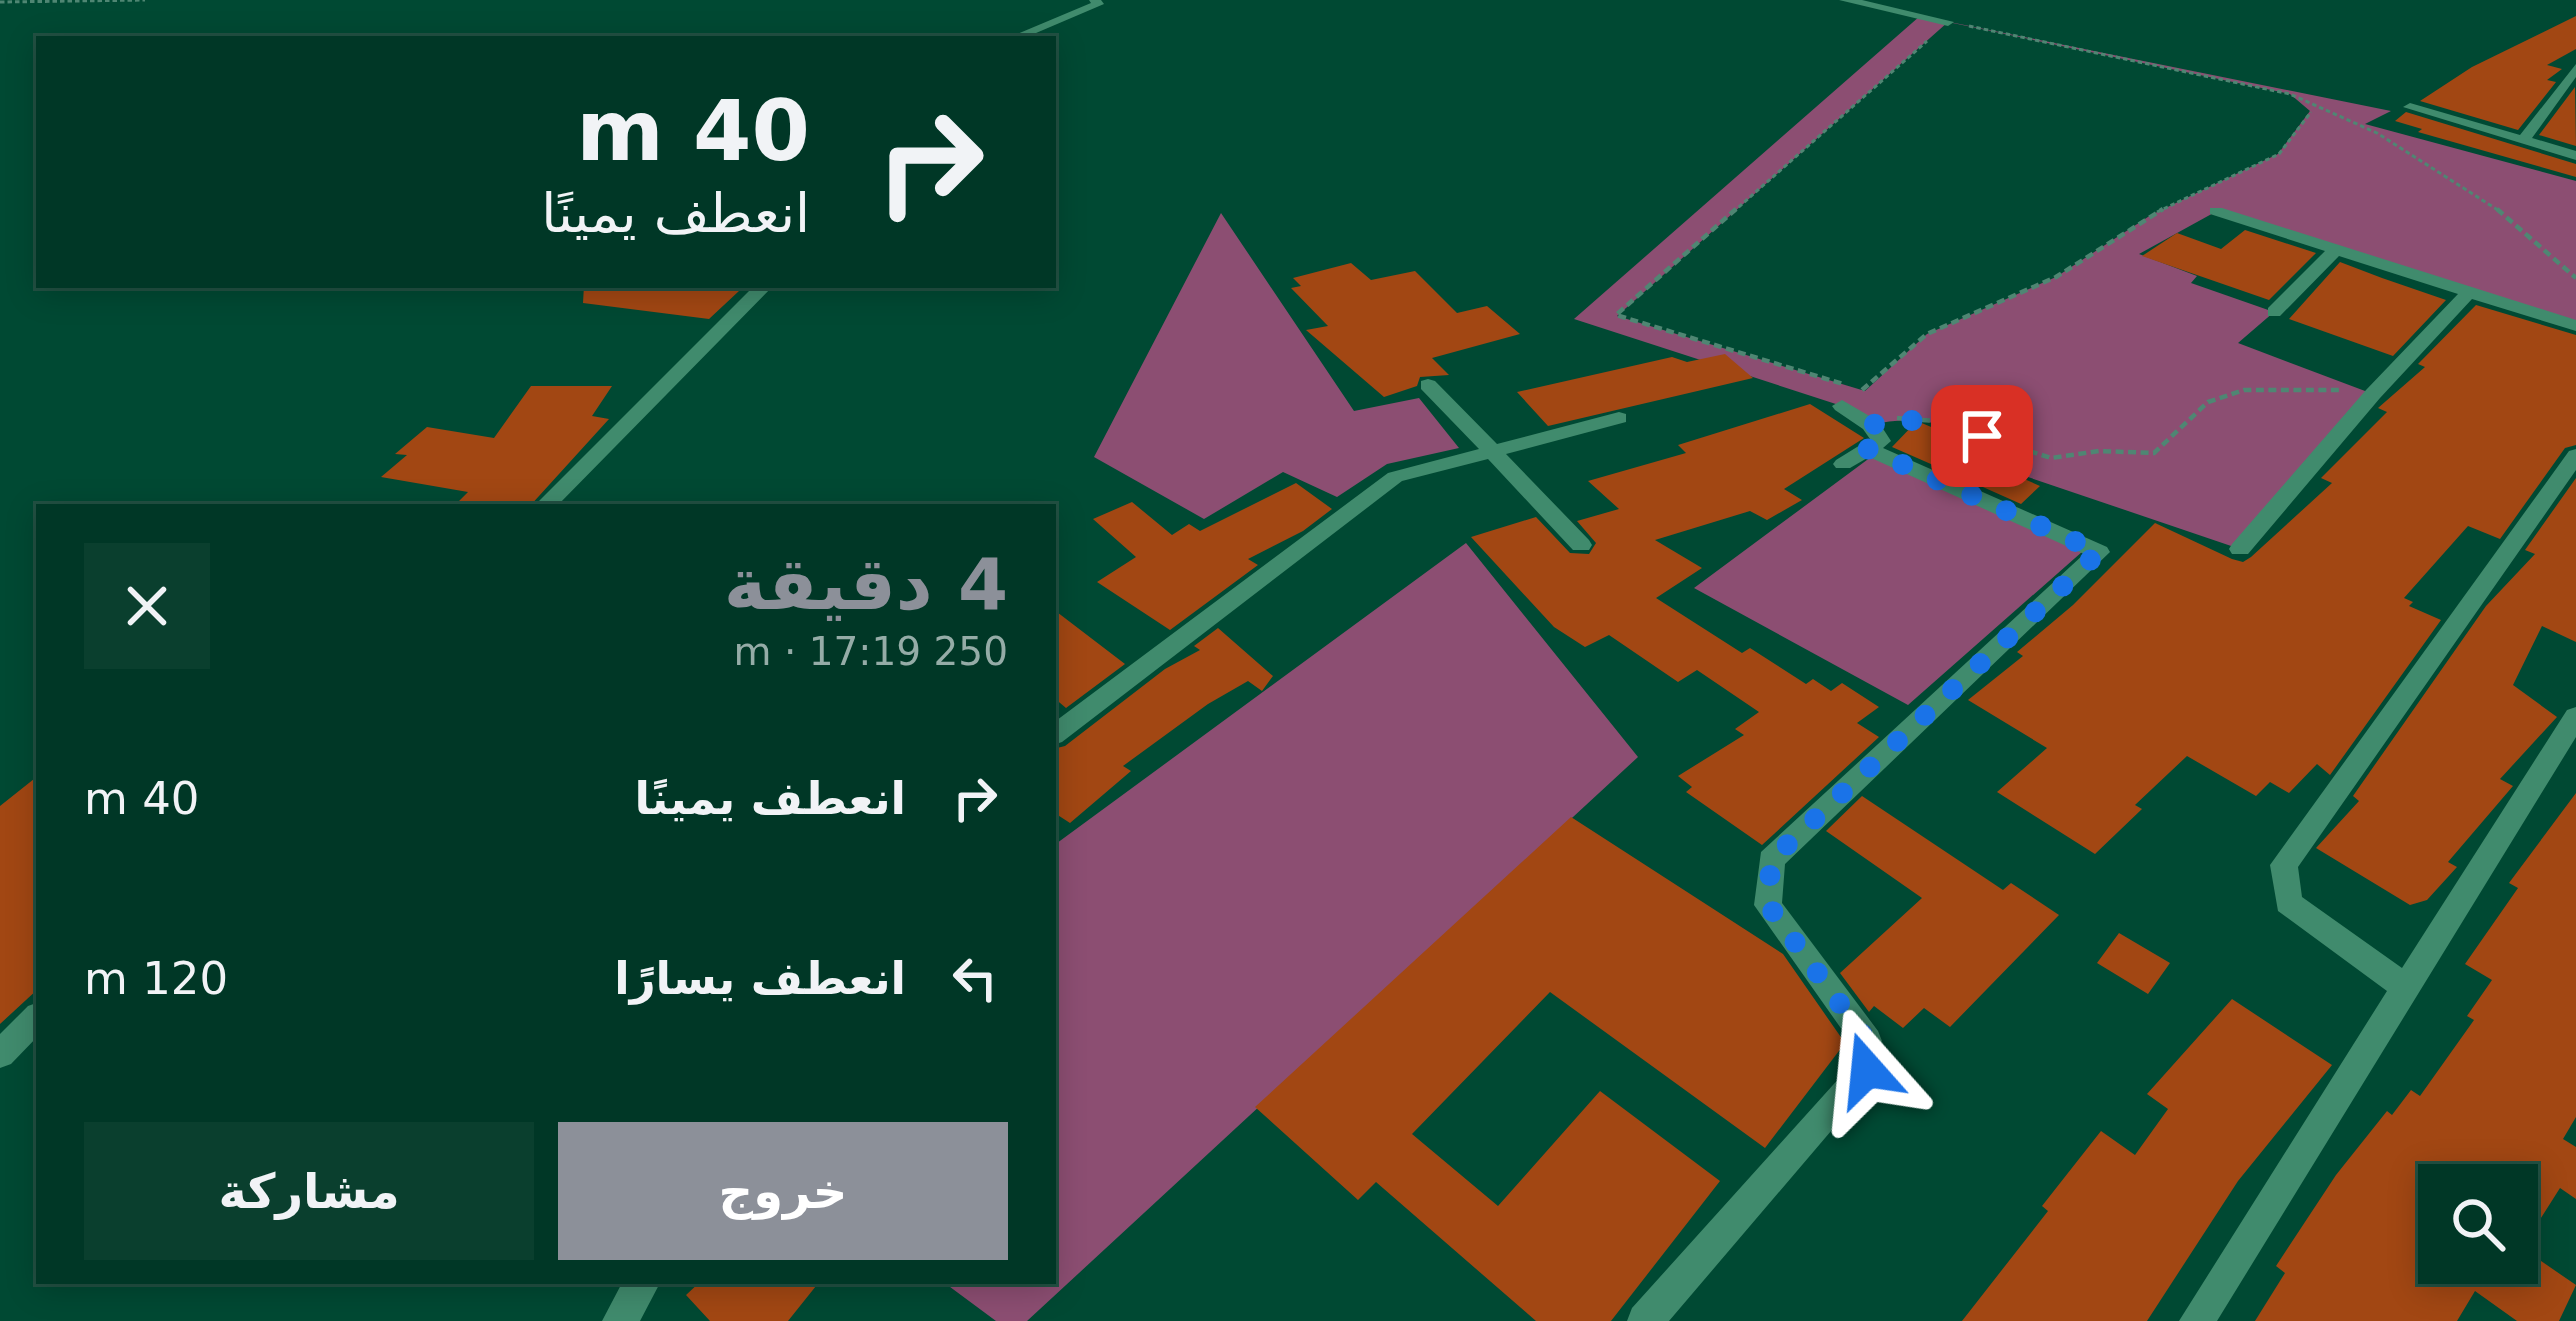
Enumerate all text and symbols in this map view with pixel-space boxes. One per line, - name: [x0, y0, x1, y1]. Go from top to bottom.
- text: 40 m: [576, 82, 810, 180]
- icon: right: [852, 84, 1008, 240]
- text: انعطف يمينًا: [541, 182, 810, 245]
- pin: [1931, 385, 2033, 487]
- icon: arrive: [1949, 403, 2015, 469]
- text: 4 دقيقة: [724, 542, 1008, 626]
- button: close: [84, 543, 210, 669]
- text: 250 m · 17:19: [734, 629, 1008, 674]
- icon: right: [942, 765, 1008, 831]
- text: 40 m: [84, 772, 199, 825]
- text: انعطف يمينًا: [634, 772, 906, 825]
- icon: left: [942, 945, 1008, 1011]
- text: 120 m: [84, 952, 228, 1005]
- text: انعطف يسارًا: [614, 952, 906, 1005]
- position arrow: [1804, 1007, 1930, 1133]
- button: مشاركة: [84, 1122, 534, 1260]
- button: خروج: [558, 1122, 1008, 1260]
- map controls: [2418, 1164, 2538, 1284]
- button: search: [2418, 1164, 2538, 1284]

